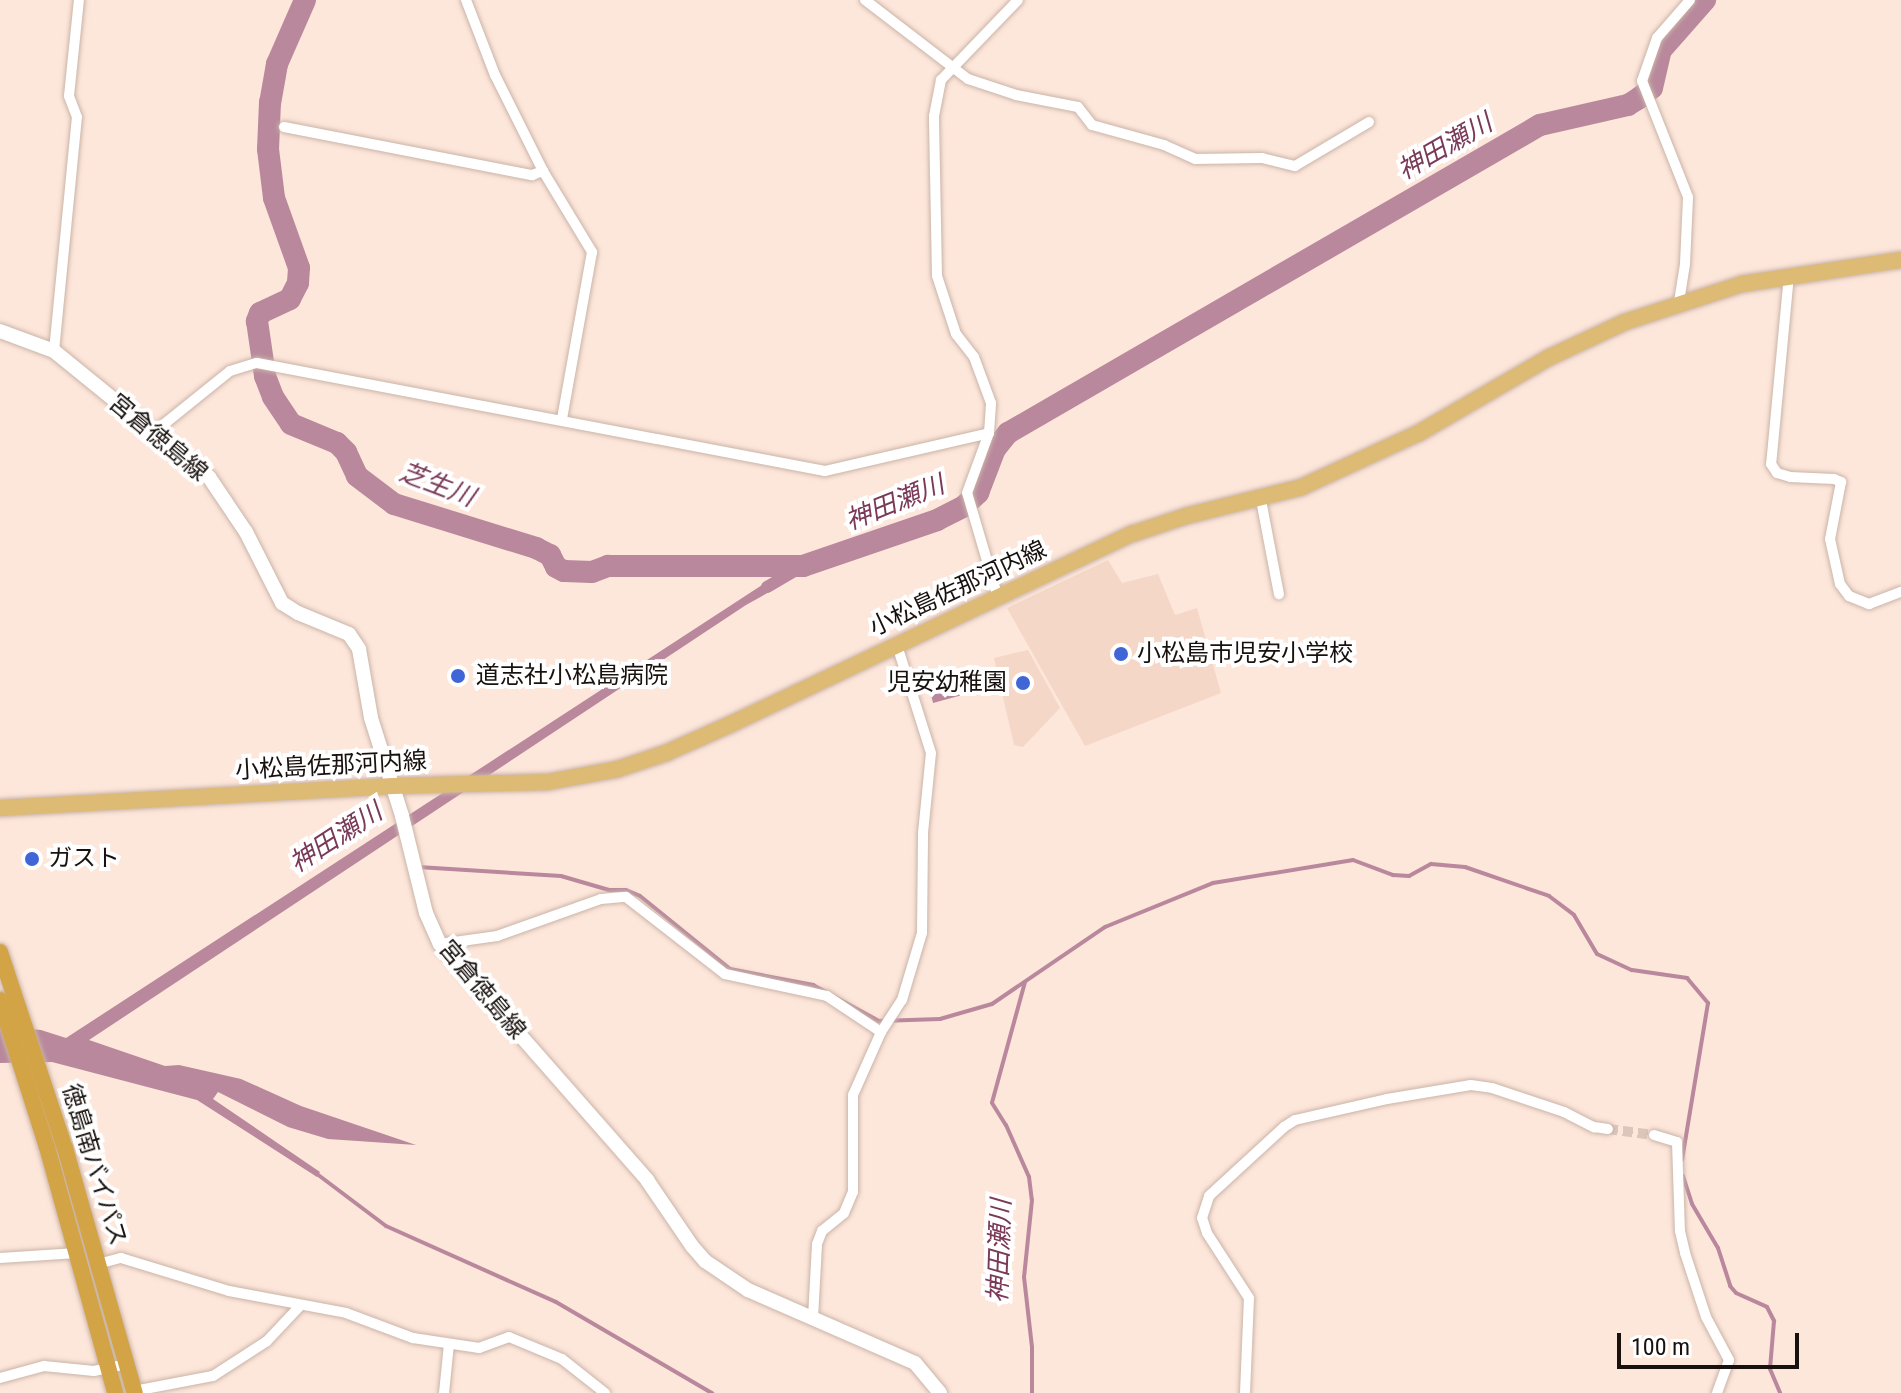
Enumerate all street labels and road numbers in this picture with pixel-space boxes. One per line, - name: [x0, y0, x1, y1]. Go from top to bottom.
- street label: 宮倉徳島線: [103, 388, 213, 488]
- street label: 小松島佐那河内線: [865, 535, 1051, 643]
- street label: 小松島佐那河内線: [234, 747, 428, 785]
- street label: 宮倉徳島線: [432, 935, 532, 1045]
- street label: 徳島南バイパス: [56, 1080, 132, 1250]

